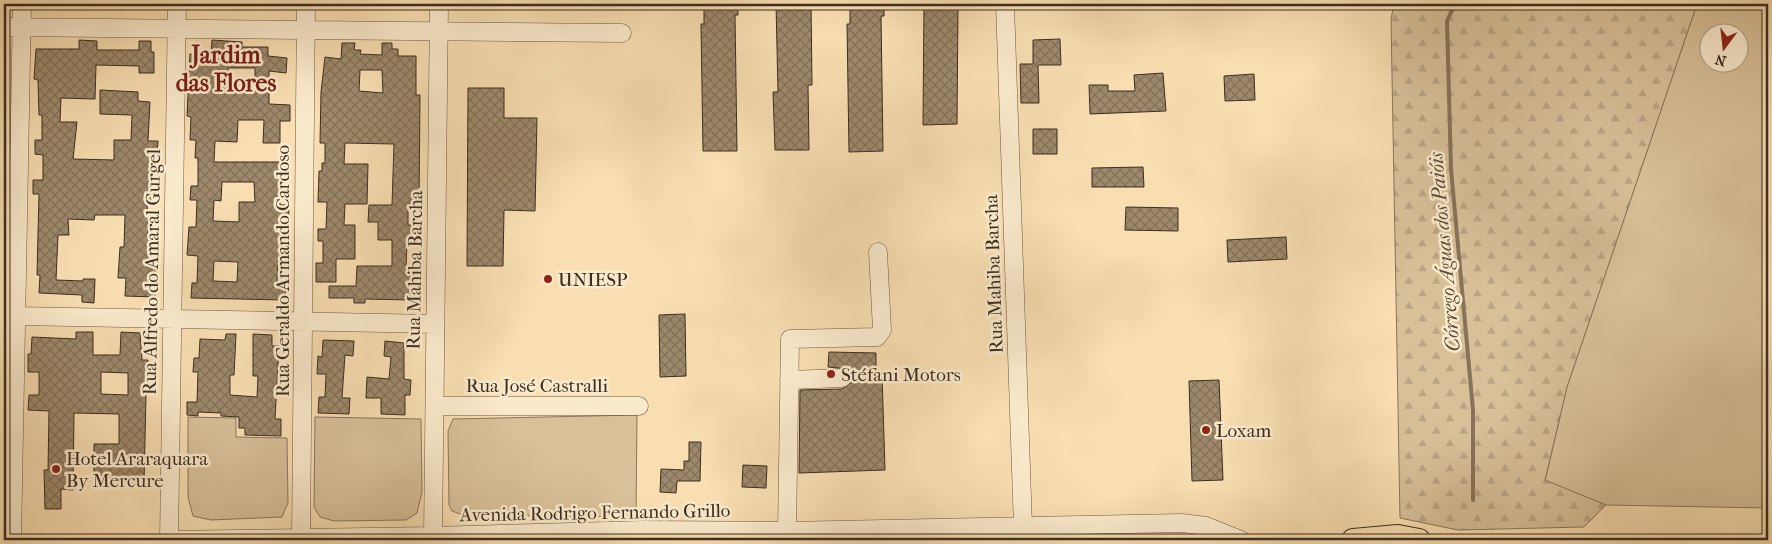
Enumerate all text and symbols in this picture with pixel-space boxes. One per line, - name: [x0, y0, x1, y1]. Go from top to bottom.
- north arrow: [1700, 22, 1750, 72]
- district label: Jardim das Flores: [176, 41, 276, 97]
- text: N: [1713, 50, 1728, 70]
- street label: Rua Geraldo Armando Cardoso: [272, 145, 294, 397]
- street label: Rua Alfredo do Amaral Gurgel: [139, 149, 165, 395]
- water label: Córrego Águas dos Paióis: [1422, 150, 1465, 353]
- street label: Rua Mahiba Barcha: [403, 190, 427, 350]
- street label: Rua Mahiba Barcha: [980, 194, 1008, 354]
- place label: UNIESP: [558, 269, 628, 291]
- marker: UNIESP: [542, 273, 554, 285]
- place label: Stéfani Motors: [841, 364, 961, 386]
- marker: Stéfani Motors: [825, 368, 837, 380]
- street label: Rua José Castralli: [466, 375, 609, 397]
- place label: Loxam: [1216, 420, 1271, 442]
- marker: Loxam: [1200, 424, 1212, 436]
- place label: Hotel Araraquara By Mercure: [66, 448, 208, 492]
- marker: Hotel Araraquara By Mercure: [50, 463, 62, 475]
- street label: Avenida Rodrigo Fernando Grillo: [459, 500, 731, 526]

